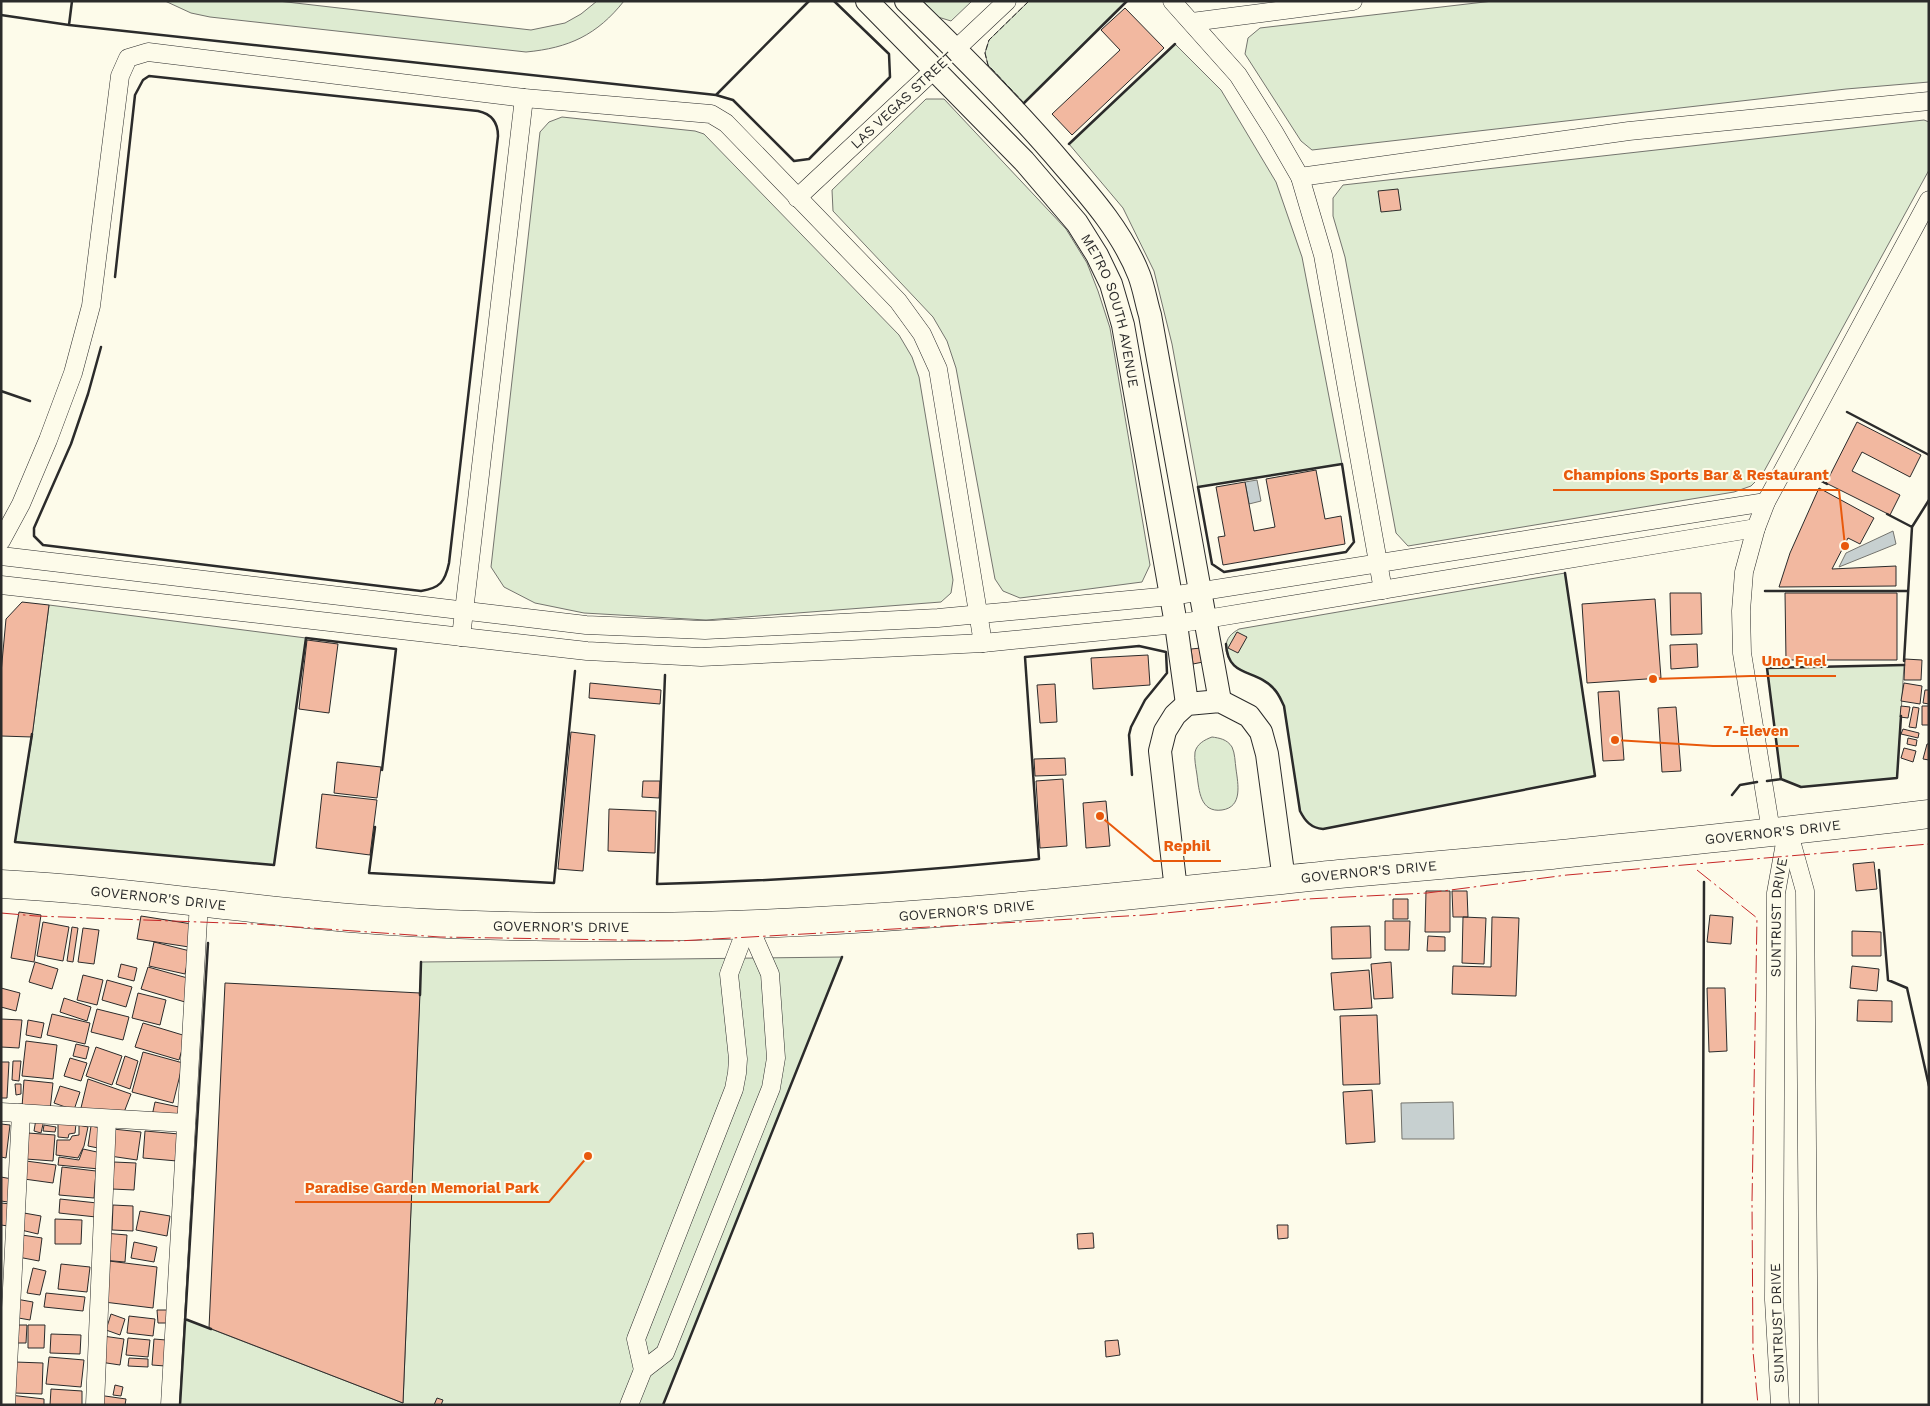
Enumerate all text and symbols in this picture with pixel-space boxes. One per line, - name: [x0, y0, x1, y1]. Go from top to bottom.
- street label: LAS VEGAS STREET: [847, 48, 957, 152]
- street label: METRO SOUTH AVENUE: [1078, 231, 1142, 389]
- callout: Champions Sports Bar & Restaurant: [1553, 460, 1839, 490]
- text: Champions Sports Bar & Restaurant: [1563, 466, 1829, 484]
- callout: Uno Fuel: [1751, 646, 1836, 676]
- text: Uno Fuel: [1762, 652, 1827, 670]
- callout: 7-Eleven: [1713, 716, 1799, 746]
- text: 7-Eleven: [1723, 722, 1789, 740]
- street label: GOVERNOR'S DRIVE: [1704, 817, 1842, 847]
- callout: Rephil: [1154, 831, 1221, 861]
- text: Rephil: [1164, 837, 1211, 855]
- street label: SUNTRUST DRIVE: [1768, 856, 1790, 977]
- street label: GOVERNOR'S DRIVE: [1300, 857, 1437, 886]
- street label: GOVERNOR'S DRIVE: [90, 883, 227, 913]
- street label: GOVERNOR'S DRIVE: [898, 897, 1035, 924]
- street label: GOVERNOR'S DRIVE: [493, 918, 629, 935]
- callout: Paradise Garden Memorial Park: [295, 1172, 549, 1202]
- text: Paradise Garden Memorial Park: [305, 1179, 540, 1197]
- street label: SUNTRUST DRIVE: [1767, 1263, 1787, 1383]

